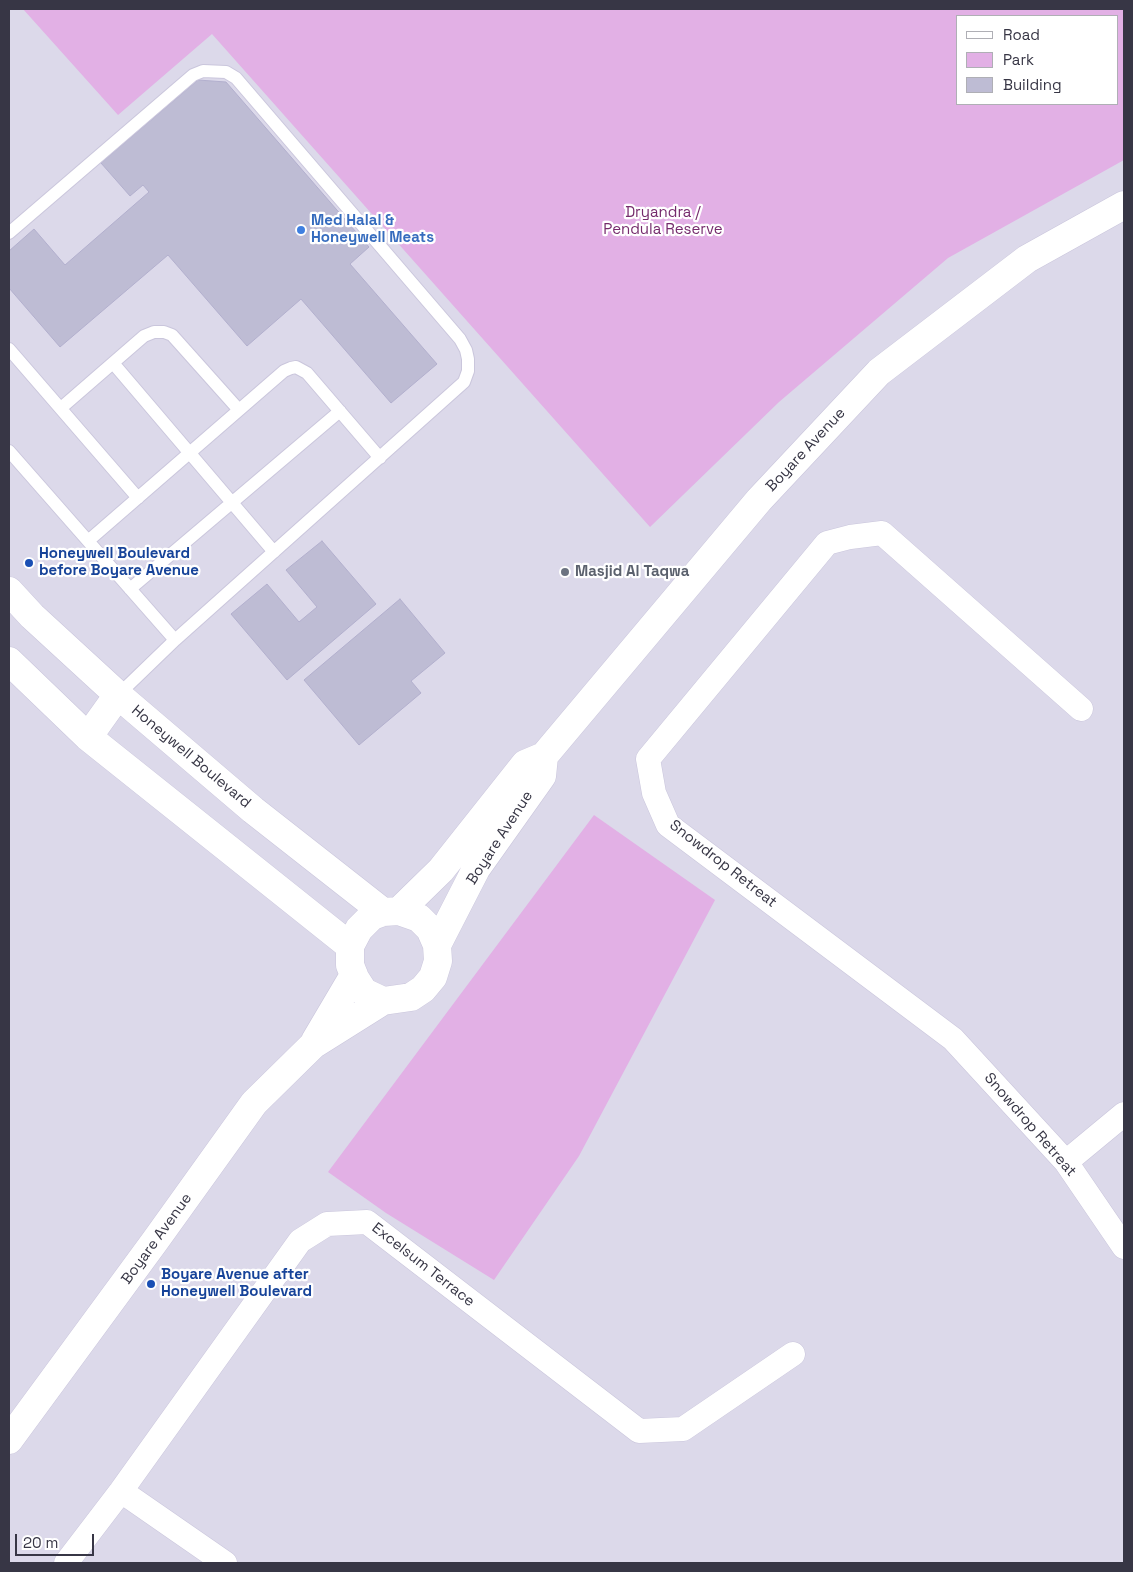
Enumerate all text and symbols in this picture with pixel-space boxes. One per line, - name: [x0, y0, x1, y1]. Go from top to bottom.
- legend: [956, 15, 1118, 105]
- text: Road: [1003, 25, 1040, 44]
- text: Park: [1003, 50, 1034, 69]
- text: Building: [1003, 75, 1062, 94]
- park label: Dryandra / Pendula Reserve: [603, 204, 723, 239]
- place label: Med Halal & Honeywell Meats: [311, 212, 434, 247]
- marker: Med Halal & Honeywell Meats: [295, 224, 307, 236]
- street label: Boyare Avenue: [763, 404, 849, 496]
- place label: Honeywell Boulevard before Boyare Avenue: [39, 545, 199, 580]
- marker: Honeywell Boulevard before Boyare Avenue: [23, 557, 35, 569]
- place label: Masjid Al Taqwa: [575, 563, 689, 581]
- marker: Masjid Al Taqwa: [559, 566, 571, 578]
- street label: Honeywell Boulevard: [128, 702, 254, 812]
- street label: Boyare Avenue: [463, 788, 537, 888]
- street label: Snowdrop Retreat: [666, 816, 780, 912]
- street label: Snowdrop Retreat: [980, 1069, 1080, 1181]
- street label: Boyare Avenue: [118, 1190, 196, 1288]
- street label: Excelsum Terrace: [368, 1219, 478, 1311]
- place label: Boyare Avenue after Honeywell Boulevard: [161, 1266, 312, 1301]
- marker: Boyare Avenue after Honeywell Boulevard: [145, 1278, 157, 1290]
- scale bar: [18, 1524, 96, 1556]
- text: 20 m: [23, 1533, 58, 1552]

